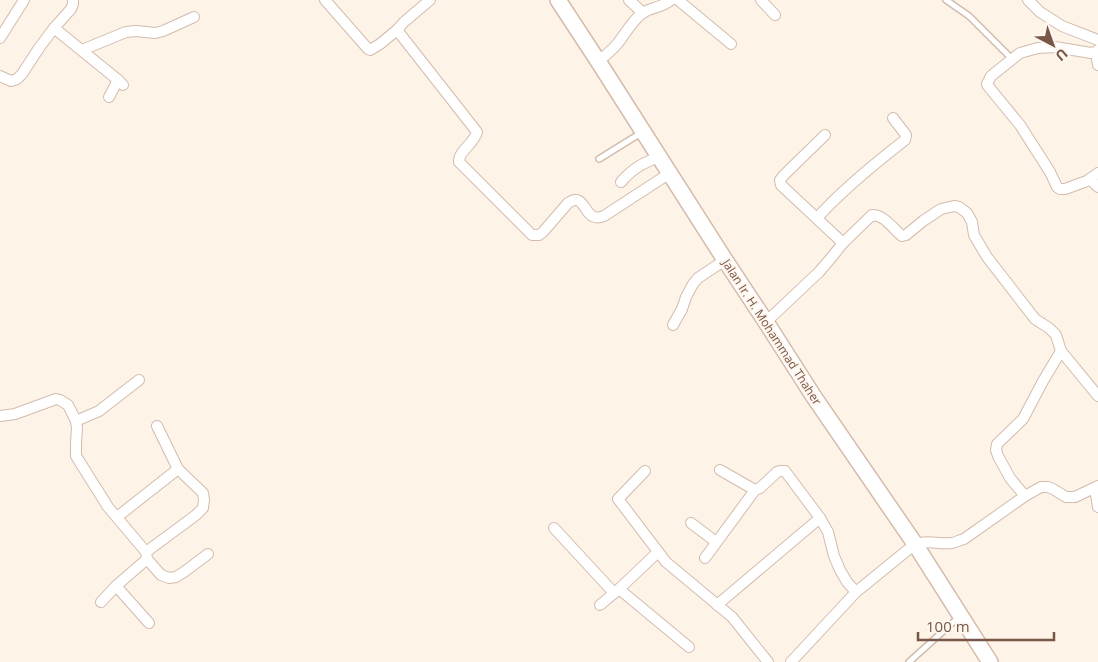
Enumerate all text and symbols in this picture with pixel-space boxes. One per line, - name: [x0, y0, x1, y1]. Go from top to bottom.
- north arrow: [1028, 20, 1078, 70]
- text: U: [1052, 45, 1072, 66]
- street label: Jalan Ir. H. Mohammad Thaher: [718, 255, 826, 408]
- scale bar: [918, 610, 1054, 642]
- text: 100 m: [926, 616, 970, 636]

